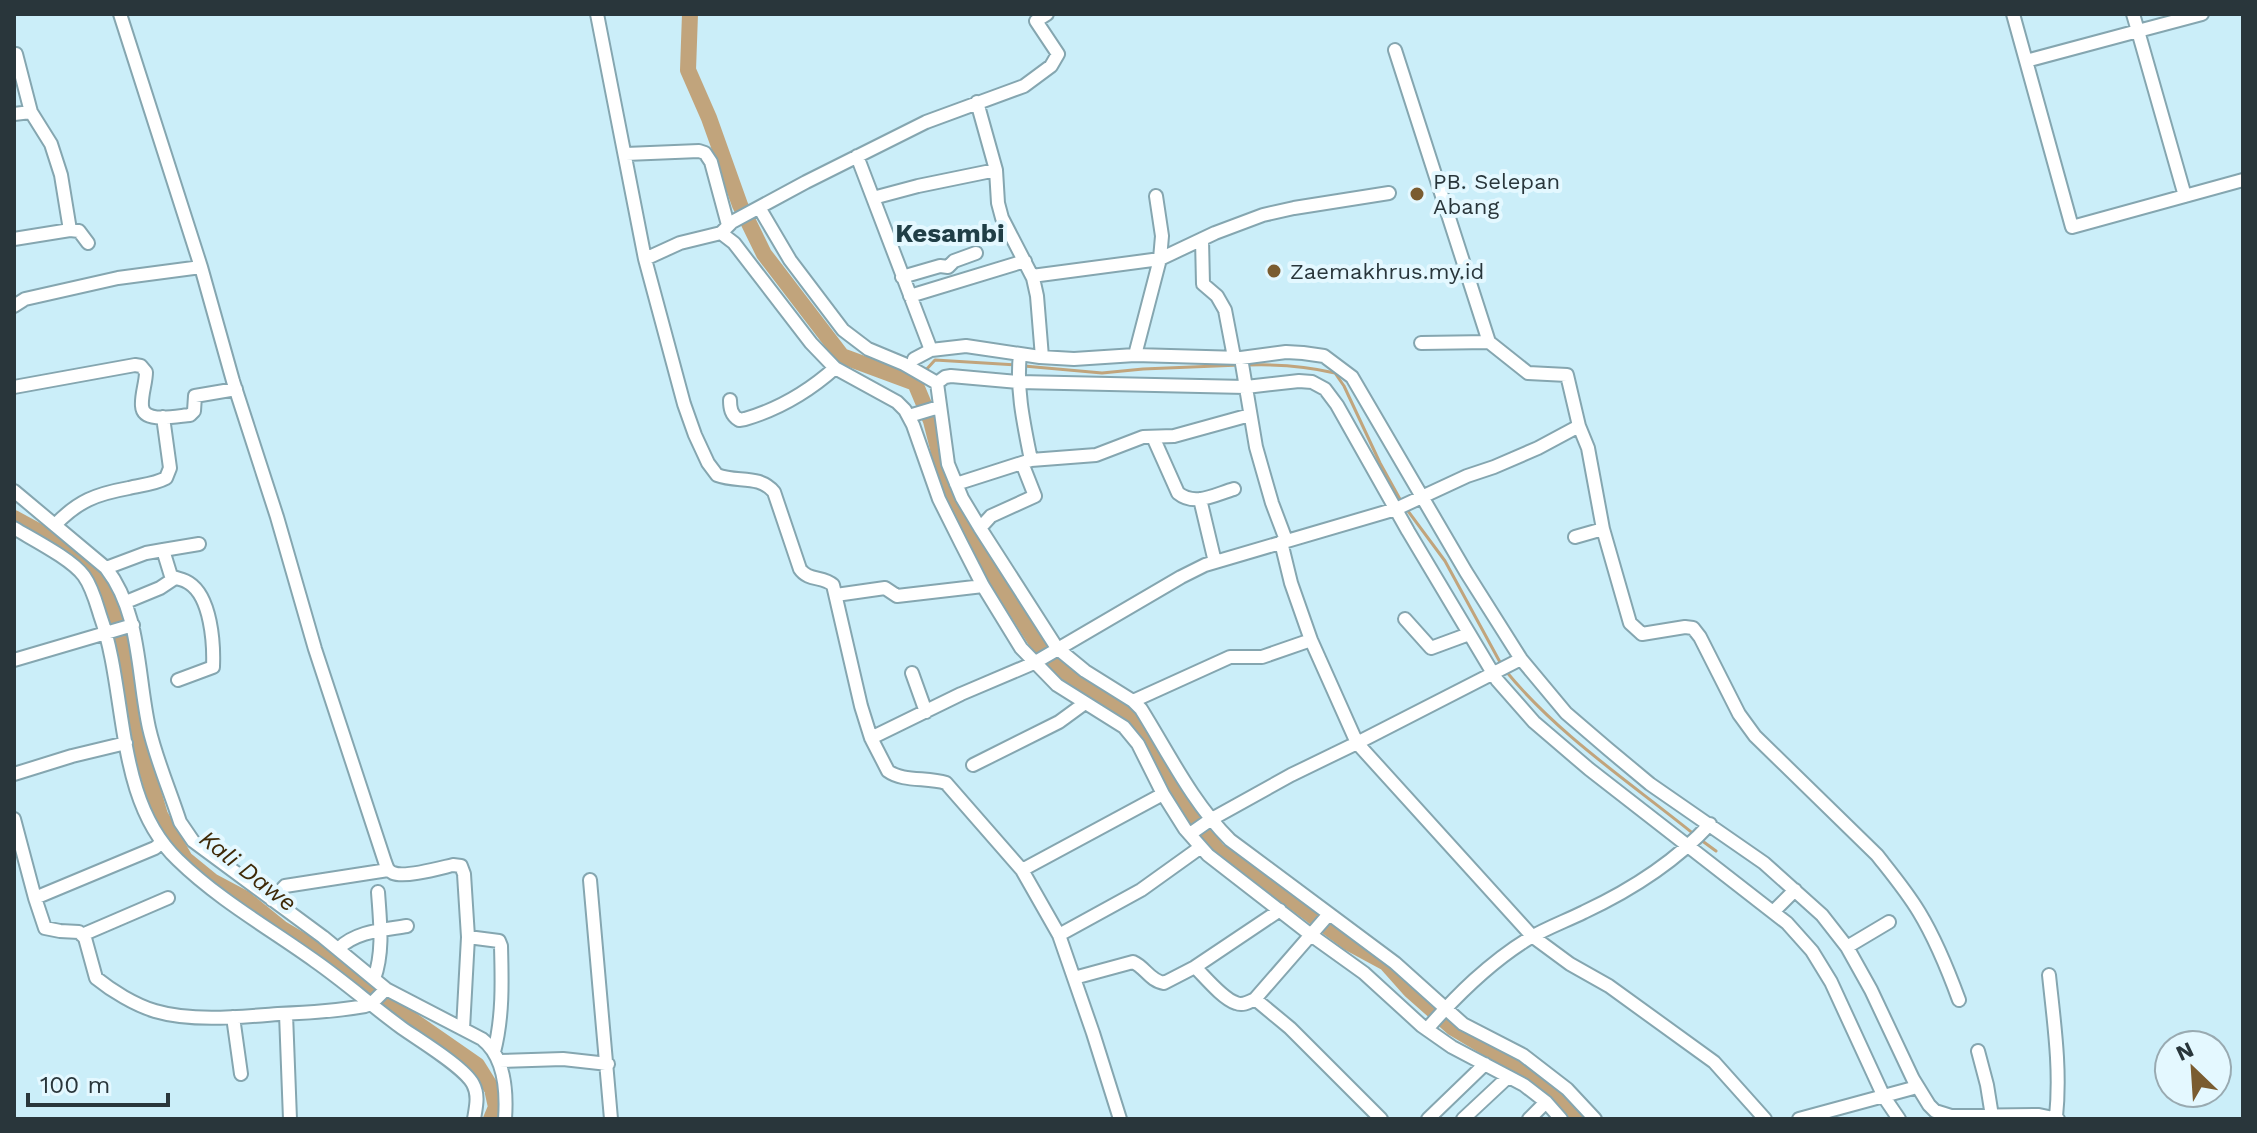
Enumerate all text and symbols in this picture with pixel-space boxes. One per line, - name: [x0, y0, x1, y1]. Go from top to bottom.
- place label: PB. Selepan Abang: [1433, 169, 1560, 219]
- marker: PB. Selepan Abang: [1408, 185, 1426, 203]
- district label: Kesambi: [895, 218, 1005, 248]
- place label: Zaemakhrus.my.id: [1290, 259, 1484, 284]
- marker: Zaemakhrus.my.id: [1265, 262, 1283, 280]
- water label: Kali Dawe: [194, 824, 302, 918]
- north arrow: [2153, 1029, 2233, 1109]
- text: N: [2172, 1037, 2197, 1066]
- scale bar: [28, 1057, 168, 1107]
- text: 100 m: [40, 1071, 110, 1099]

